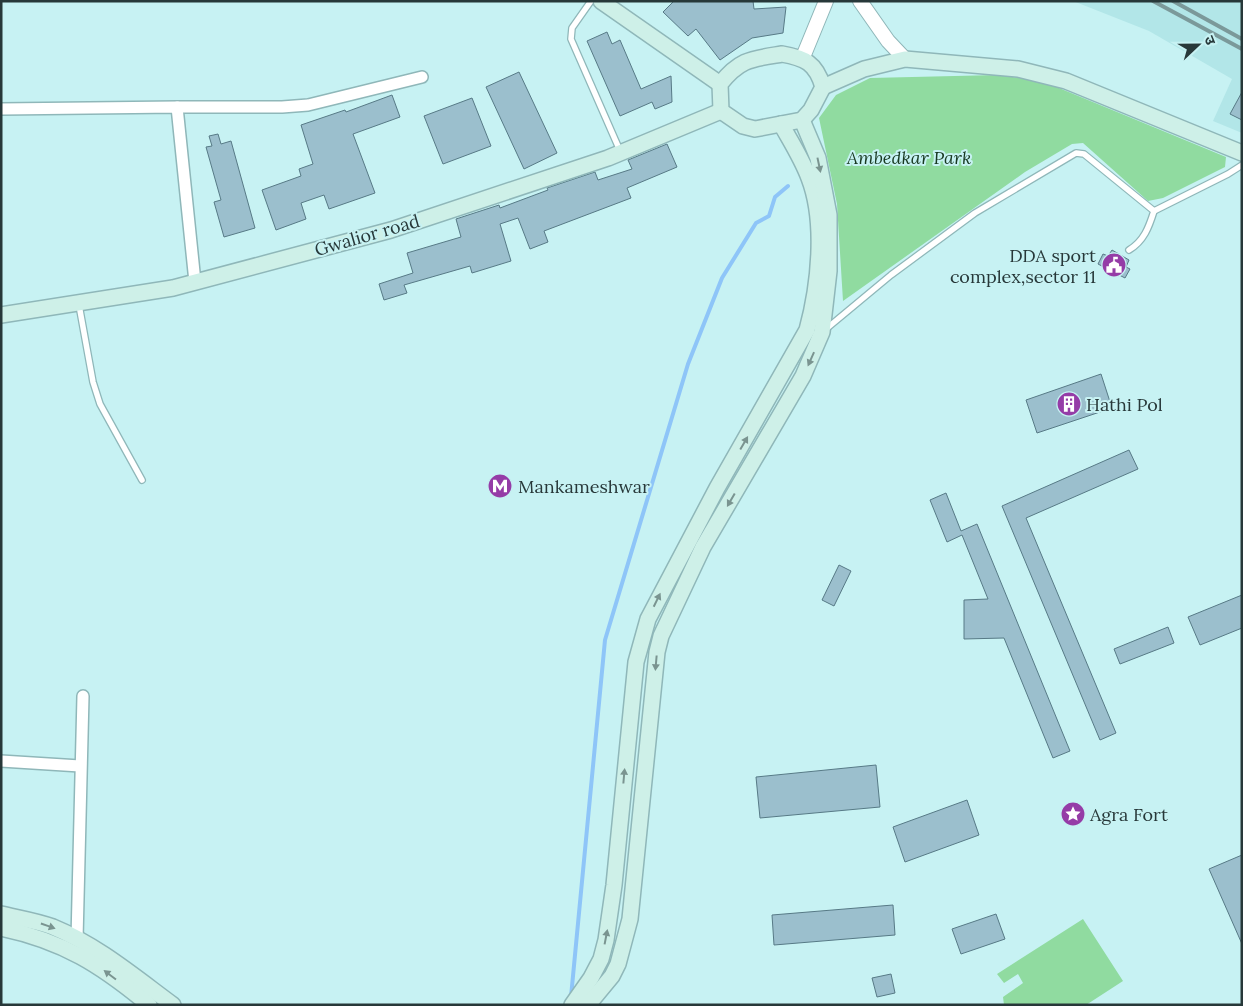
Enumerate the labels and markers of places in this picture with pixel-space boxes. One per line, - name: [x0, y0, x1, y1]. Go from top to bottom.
- place label: DDA sport complex,sector 11: [950, 244, 1096, 288]
- public building icon: DDA sport complex,sector 11: [1101, 252, 1127, 278]
- building icon: Hathi Pol: [1056, 391, 1082, 417]
- place label: Hathi Pol: [1086, 393, 1163, 416]
- metro station icon: Mankameshwar: [487, 473, 513, 499]
- place label: Mankameshwar: [518, 475, 650, 498]
- place icon: Agra Fort: [1060, 801, 1086, 827]
- place label: Agra Fort: [1089, 803, 1168, 826]

